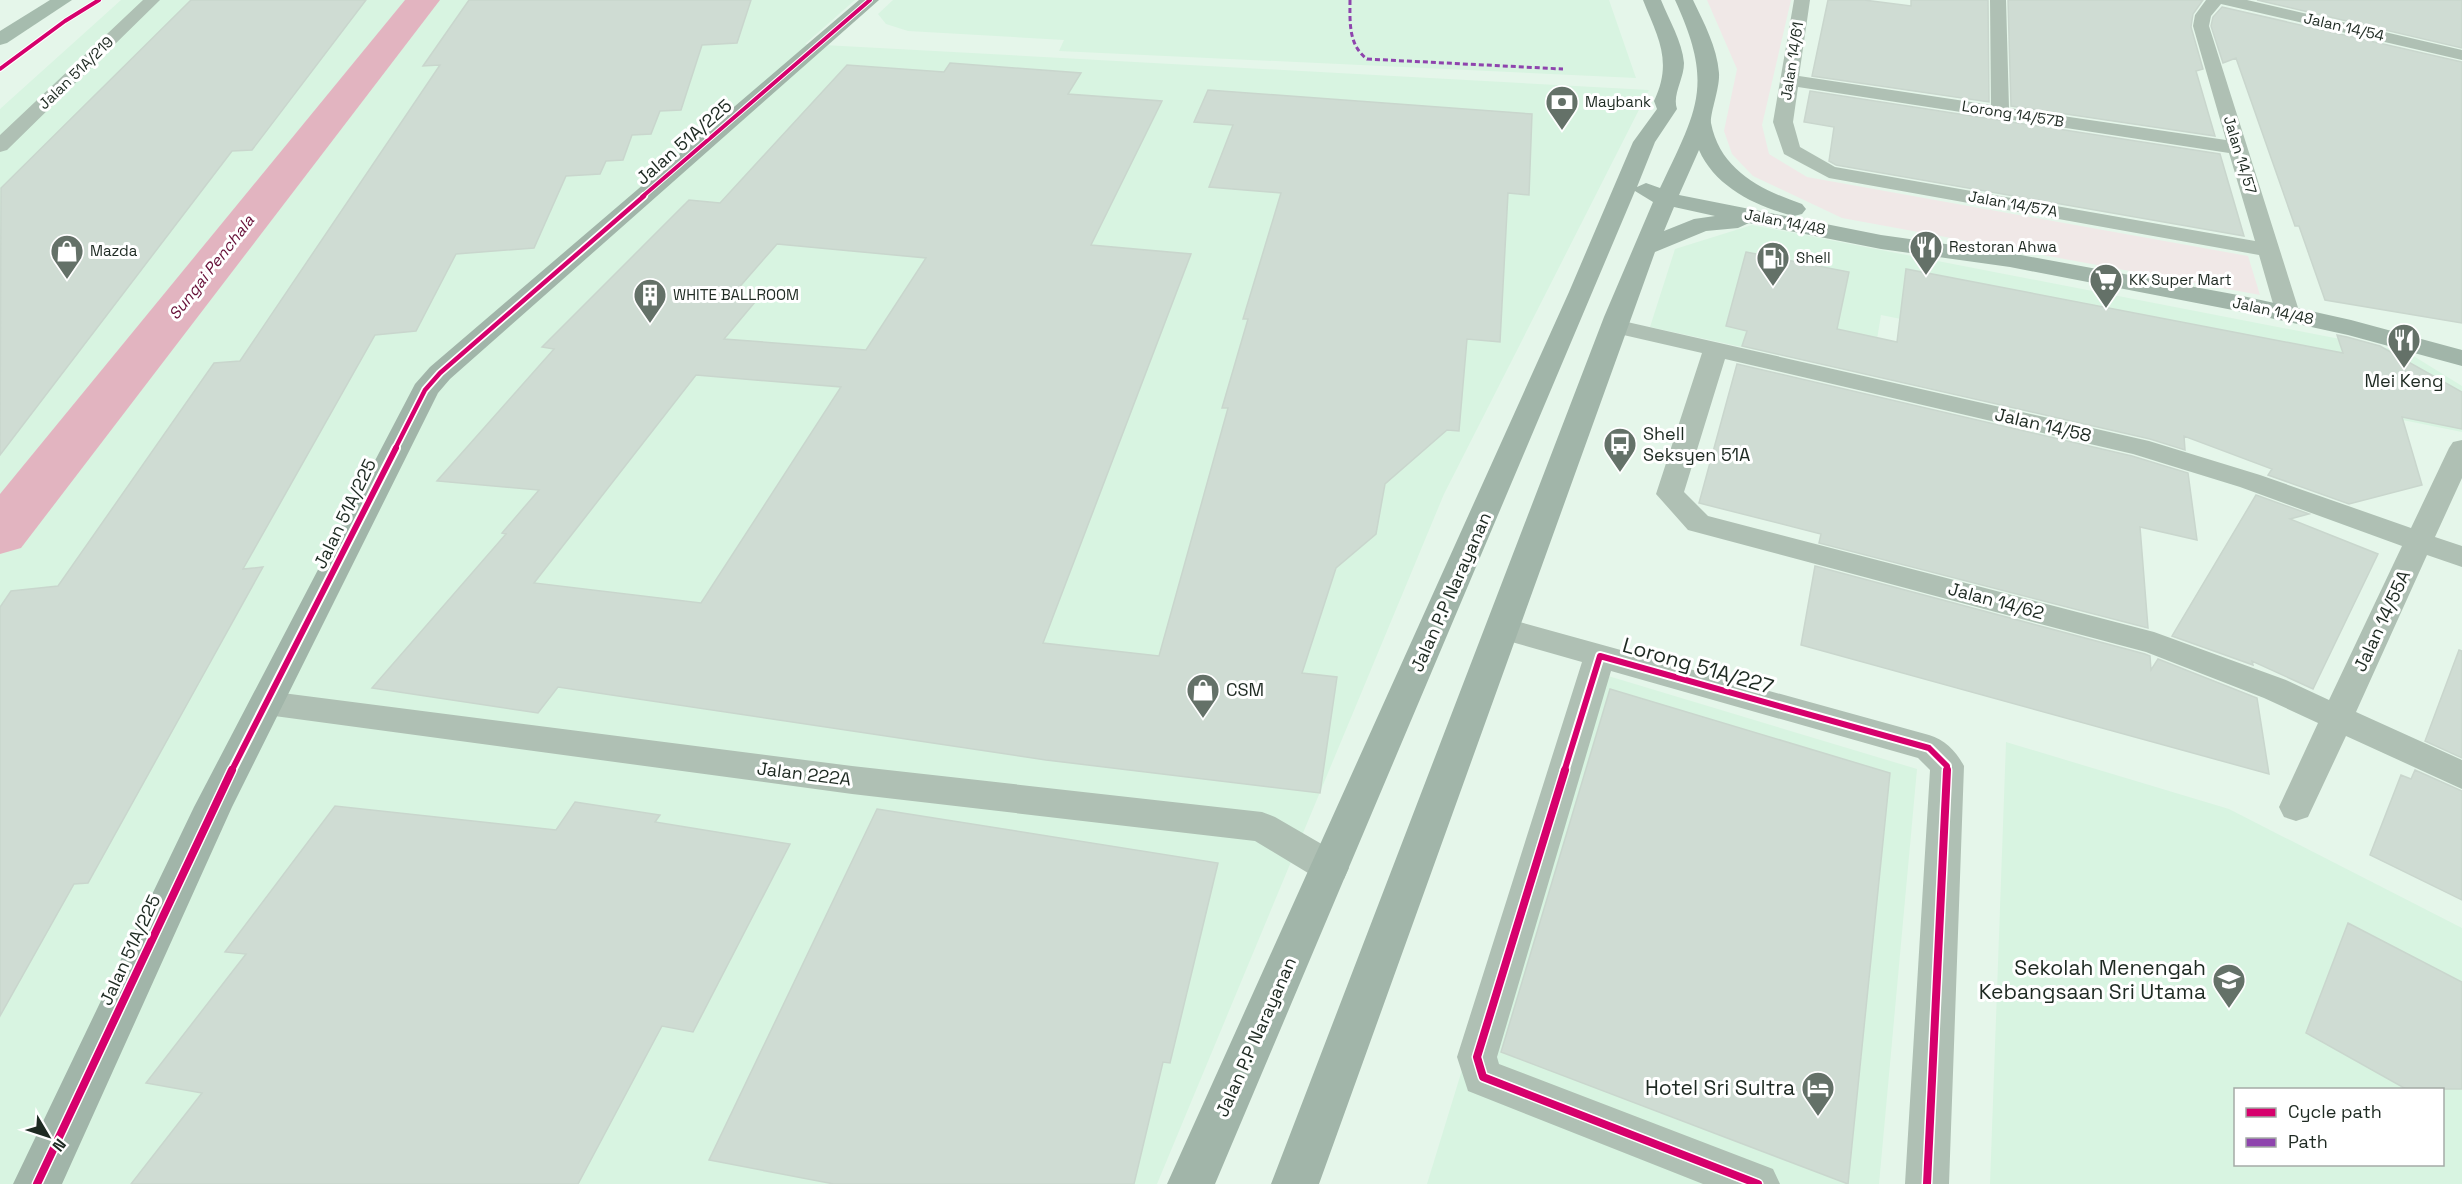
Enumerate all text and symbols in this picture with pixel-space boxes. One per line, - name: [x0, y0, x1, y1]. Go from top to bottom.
- street label: Jalan 14/54: [2302, 8, 2386, 45]
- street label: Jalan 14/61: [1776, 20, 1807, 101]
- street label: Jalan 51A/219: [34, 32, 117, 113]
- bank icon: Maybank: [1544, 84, 1580, 131]
- place label: Maybank: [1585, 92, 1651, 111]
- street label: Jalan 51A/225: [631, 94, 736, 190]
- street label: Lorong 14/57B: [1961, 96, 2066, 131]
- street label: Jalan 14/57: [2220, 113, 2261, 196]
- street label: Jalan 14/57A: [1967, 186, 2060, 221]
- street label: Jalan 14/48: [1743, 204, 1827, 239]
- water label: Sungai Penchala: [164, 210, 259, 324]
- restaurant icon: Restoran Ahwa: [1908, 229, 1944, 276]
- shop icon: Mazda: [49, 233, 85, 280]
- place label: Restoran Ahwa: [1949, 237, 2057, 256]
- fuel station icon: Shell: [1755, 240, 1791, 287]
- place label: Mazda: [90, 241, 138, 260]
- place label: Shell: [1796, 248, 1831, 267]
- supermarket icon: KK Super Mart: [2088, 262, 2124, 309]
- place label: KK Super Mart: [2129, 270, 2232, 289]
- building icon: WHITE BALLROOM: [632, 277, 668, 324]
- place label: WHITE BALLROOM: [673, 285, 799, 304]
- street label: Jalan 14/48: [2231, 293, 2315, 328]
- restaurant icon: Mei Keng: [2386, 322, 2422, 369]
- place label: Mei Keng: [2364, 369, 2444, 392]
- street label: Jalan 14/58: [1993, 402, 2094, 447]
- place label: Shell Seksyen 51A: [1643, 422, 1750, 466]
- bus stop icon: Shell Seksyen 51A: [1602, 426, 1638, 473]
- street label: Jalan 51A/225: [308, 455, 381, 573]
- street label: Jalan P.P Narayanan: [1405, 508, 1496, 675]
- street label: Jalan 14/55A: [2348, 566, 2415, 675]
- street label: Jalan 14/62: [1946, 577, 2047, 624]
- street label: Lorong 51A/227: [1620, 631, 1777, 700]
- shop icon: CSM: [1185, 672, 1221, 719]
- place label: CSM: [1226, 678, 1264, 701]
- street label: Jalan 222A: [756, 756, 853, 791]
- street label: Jalan 51A/225: [94, 891, 165, 1009]
- street label: Jalan P.P Narayanan: [1210, 953, 1301, 1120]
- place label: Sekolah Menengah Kebangsaan Sri Utama: [1979, 954, 2206, 1005]
- school or university icon: Sekolah Menengah Kebangsaan Sri Utama: [2211, 962, 2247, 1009]
- hotel icon: Hotel Sri Sultra: [1800, 1070, 1836, 1117]
- place label: Hotel Sri Sultra: [1645, 1074, 1795, 1101]
- legend: [2234, 1088, 2444, 1166]
- text: Cycle path: [2288, 1100, 2382, 1123]
- north arrow: [18, 1106, 78, 1166]
- text: Path: [2288, 1130, 2328, 1153]
- text: N: [48, 1134, 71, 1156]

